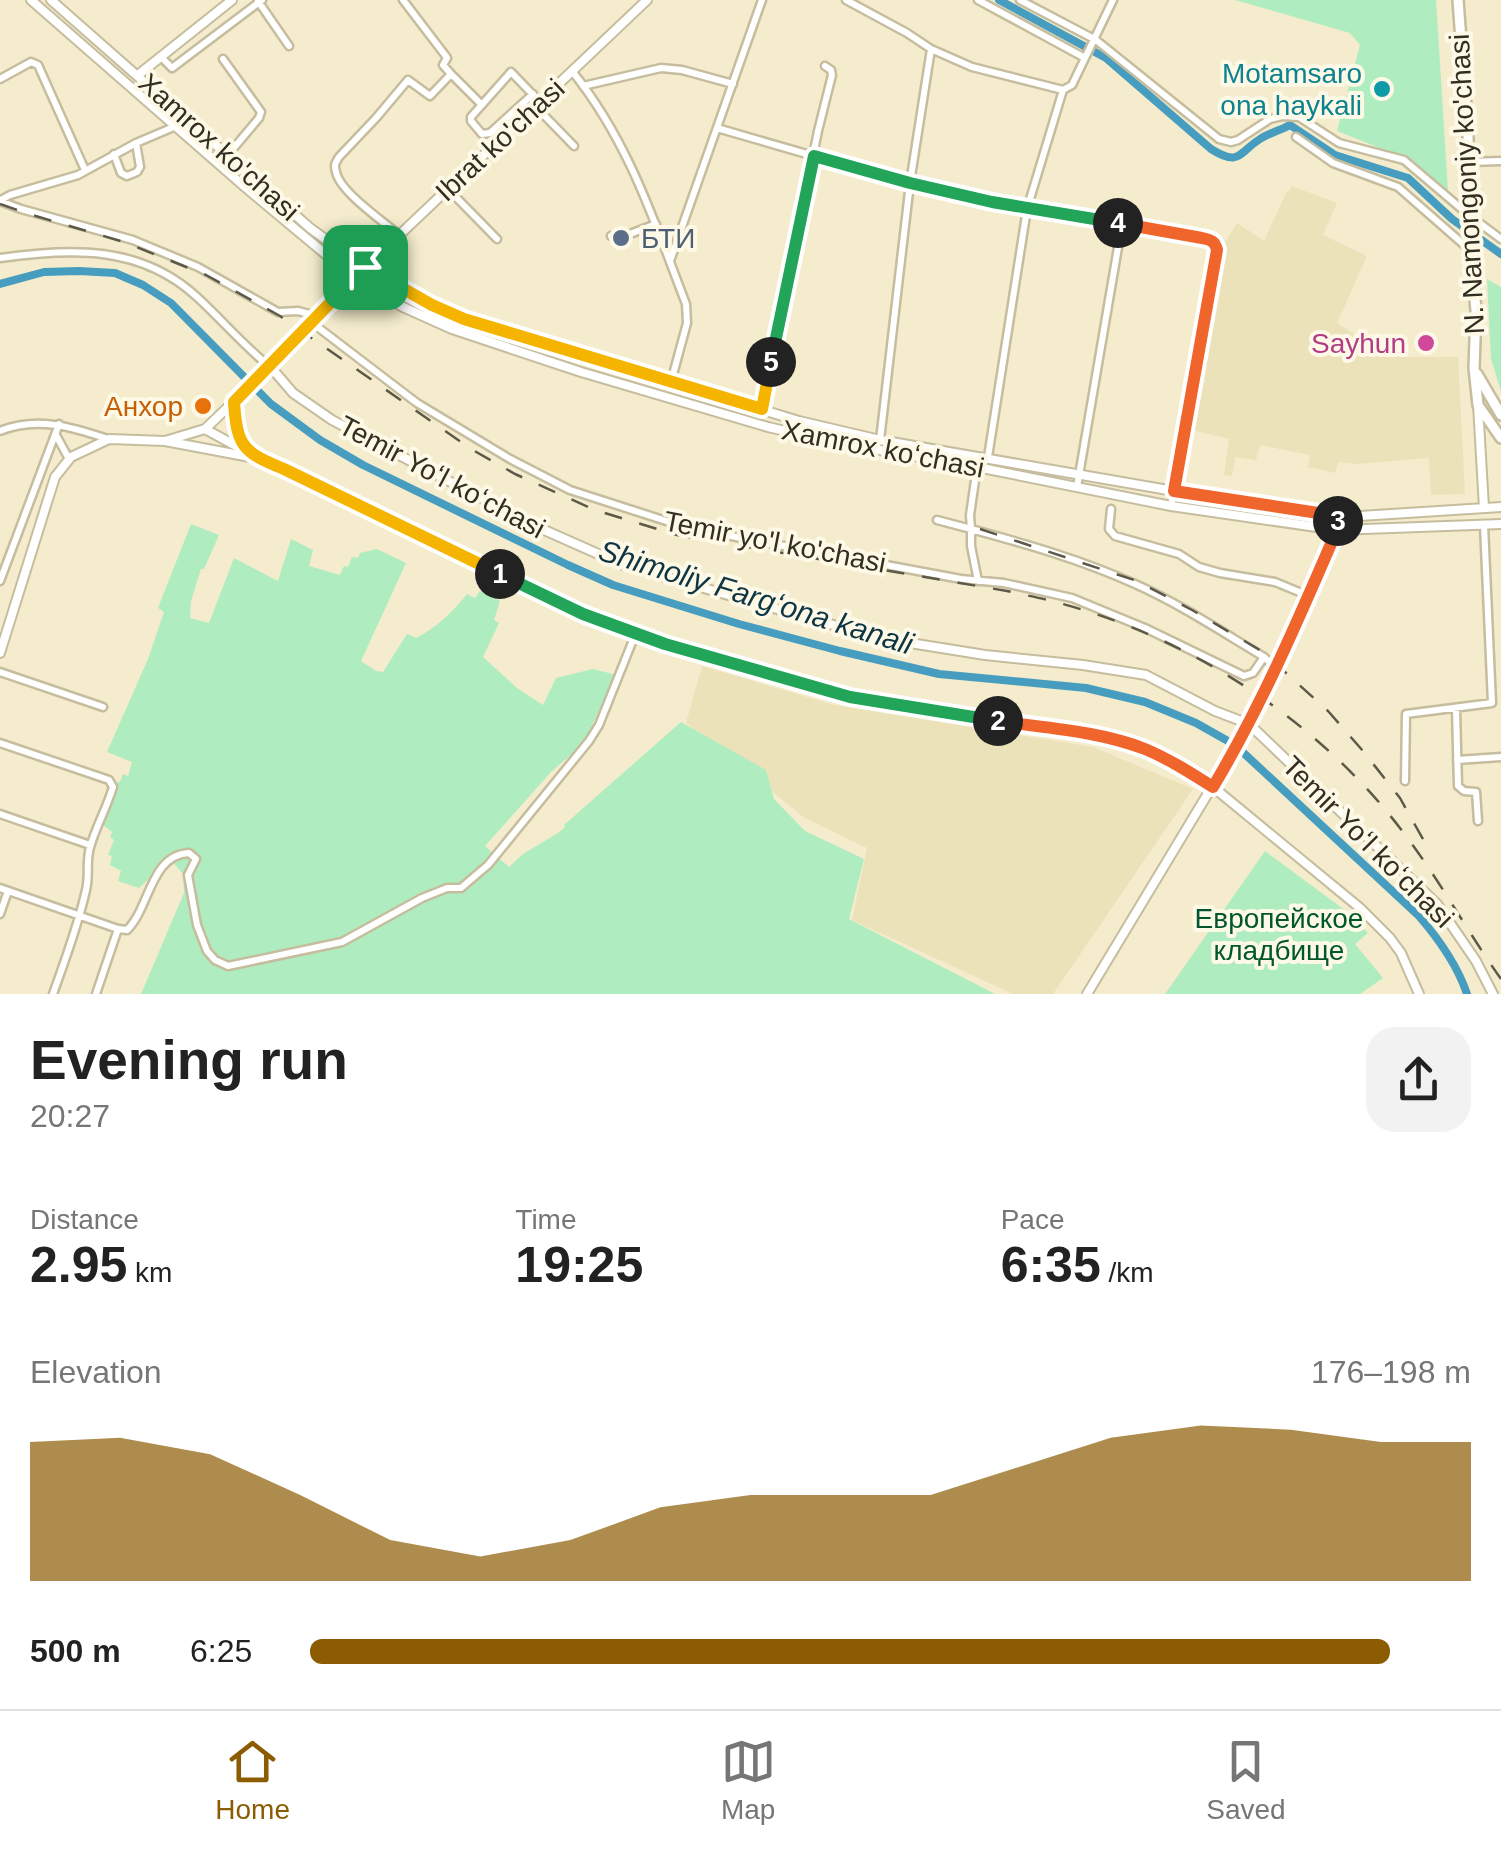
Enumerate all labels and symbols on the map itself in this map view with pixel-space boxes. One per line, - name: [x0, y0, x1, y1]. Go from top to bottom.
- street label: N. Namongoniy ko'chasi: [1444, 33, 1490, 335]
- place label: Motamsaro ona haykali: [1220, 58, 1362, 121]
- street label: Xamrox ko'chasi: [133, 67, 305, 227]
- street label: Ibrat ko'chasi: [429, 73, 571, 207]
- marker: Motamsaro ona haykali: [1371, 78, 1393, 100]
- pin: 4: [1093, 198, 1143, 248]
- place label: БТИ: [641, 223, 695, 254]
- pin: [323, 225, 408, 310]
- marker: БТИ: [610, 227, 632, 249]
- place label: Sayhun: [1311, 328, 1406, 359]
- marker: Sayhun: [1415, 332, 1437, 354]
- pin: 5: [746, 337, 796, 387]
- place label: Анхор: [104, 391, 183, 422]
- marker: Анхор: [192, 395, 214, 417]
- street label: Temir Yoʻl koʻchasi: [334, 410, 550, 544]
- street label: Xamrox koʻchasi: [779, 414, 987, 484]
- pin: 3: [1313, 496, 1363, 546]
- street label: Temir yo'l ko'chasi: [661, 505, 889, 579]
- water label: Shimoliy Fargʻona kanali: [595, 533, 918, 661]
- pin: 1: [475, 549, 525, 599]
- pin: 2: [973, 696, 1023, 746]
- street label: Temir Yoʻl koʻchasi: [1276, 750, 1460, 934]
- park label: Европейское кладбище: [1195, 903, 1363, 966]

